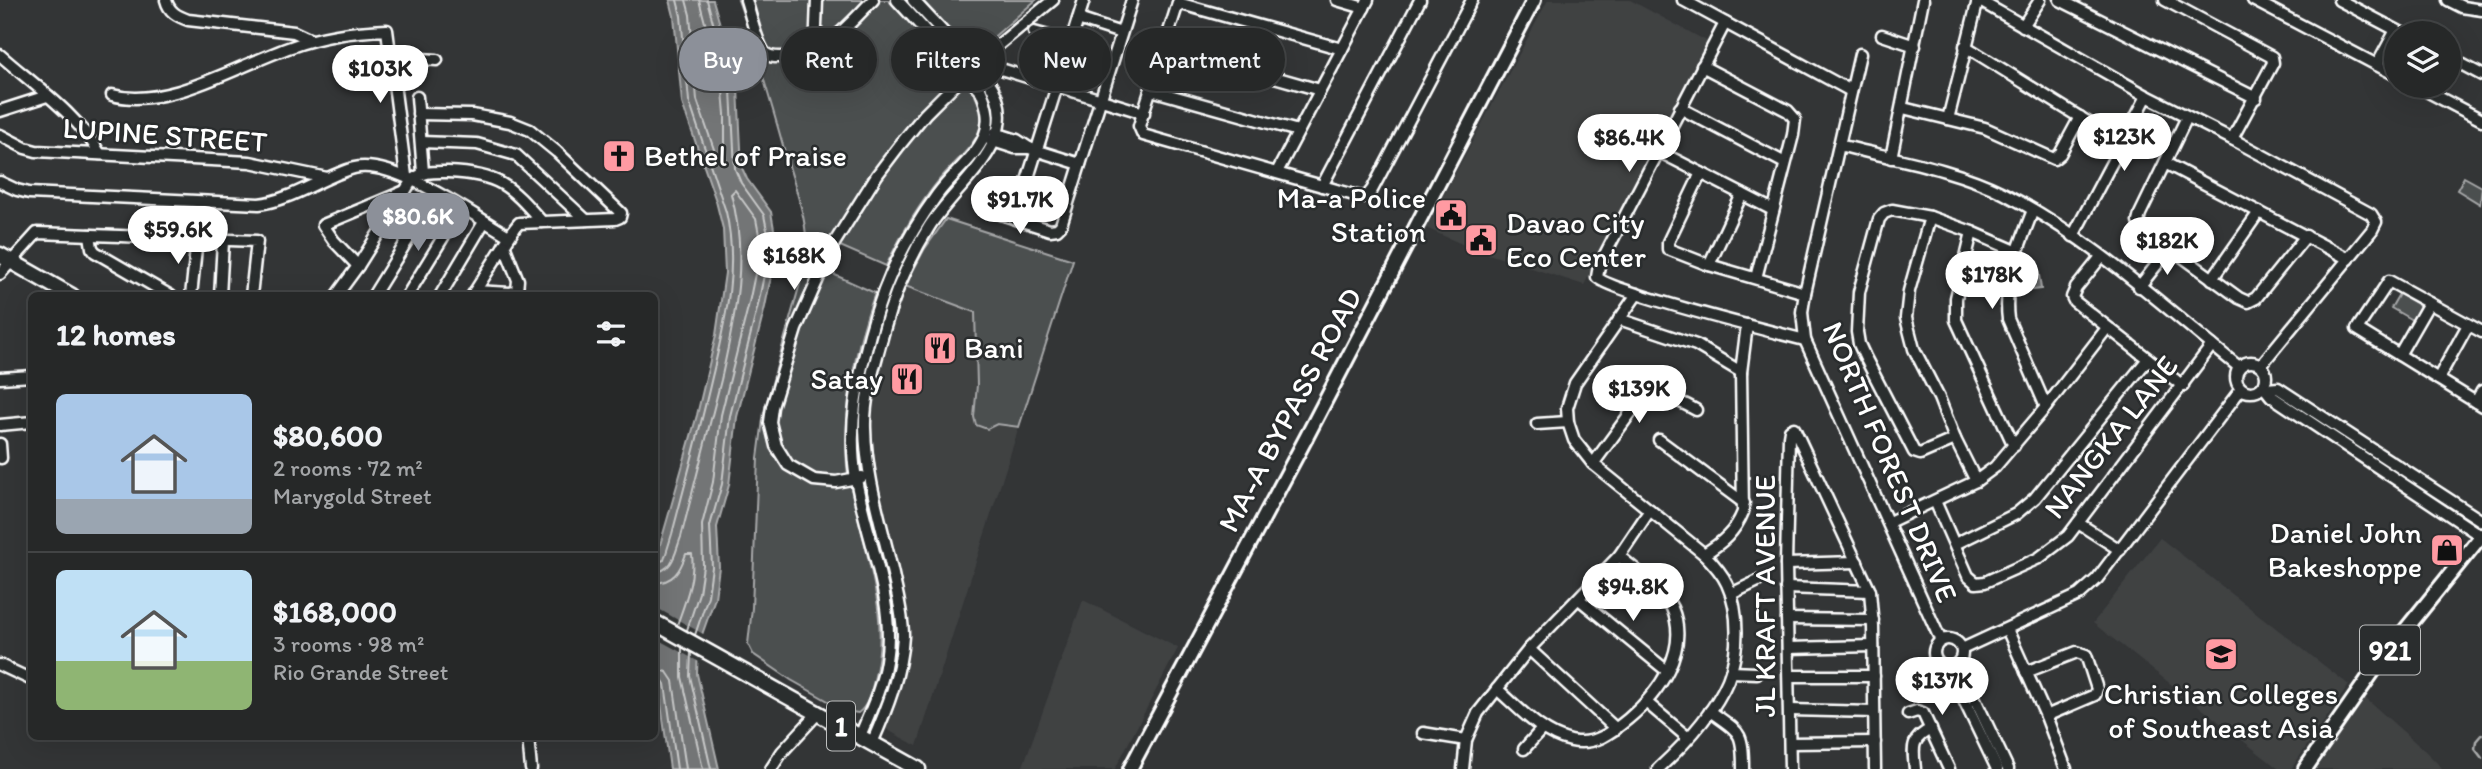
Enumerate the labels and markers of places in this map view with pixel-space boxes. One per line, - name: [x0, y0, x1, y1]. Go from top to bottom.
- pin: $103K: [331, 46, 429, 105]
- pin: $86.4K: [1572, 114, 1686, 174]
- pin: $123K: [2075, 114, 2173, 173]
- church icon: Bethel of Praise: [600, 137, 638, 175]
- place label: Bethel of Praise: [644, 137, 847, 174]
- pin: $91.7K: [963, 176, 1077, 236]
- place label: Ma-a Police Station: [1277, 179, 1426, 250]
- pin: $80.6K: [361, 194, 475, 253]
- public building icon: Ma-a Police Station: [1432, 196, 1470, 234]
- place label: Davao City Eco Center: [1506, 204, 1646, 275]
- pin: $59.6K: [121, 206, 235, 266]
- pin: $182K: [2118, 218, 2216, 277]
- public building icon: Davao City Eco Center: [1462, 221, 1500, 259]
- pin: $168K: [745, 232, 843, 292]
- pin: $178K: [1943, 252, 2041, 311]
- restaurant icon: Bani: [921, 329, 959, 367]
- place label: Bani: [964, 329, 1024, 366]
- place label: Satay: [811, 360, 883, 397]
- restaurant icon: Satay: [888, 360, 926, 398]
- pin: $139K: [1590, 366, 1688, 425]
- place label: Daniel John Bakeshoppe: [2268, 514, 2422, 585]
- shop icon: Daniel John Bakeshoppe: [2428, 531, 2466, 569]
- pin: $94.8K: [1576, 564, 1690, 623]
- school or university icon: Christian Colleges of Southeast Asia: [2202, 635, 2240, 673]
- pin: $137K: [1893, 658, 1991, 717]
- place label: Christian Colleges of Southeast Asia: [2104, 675, 2338, 746]

